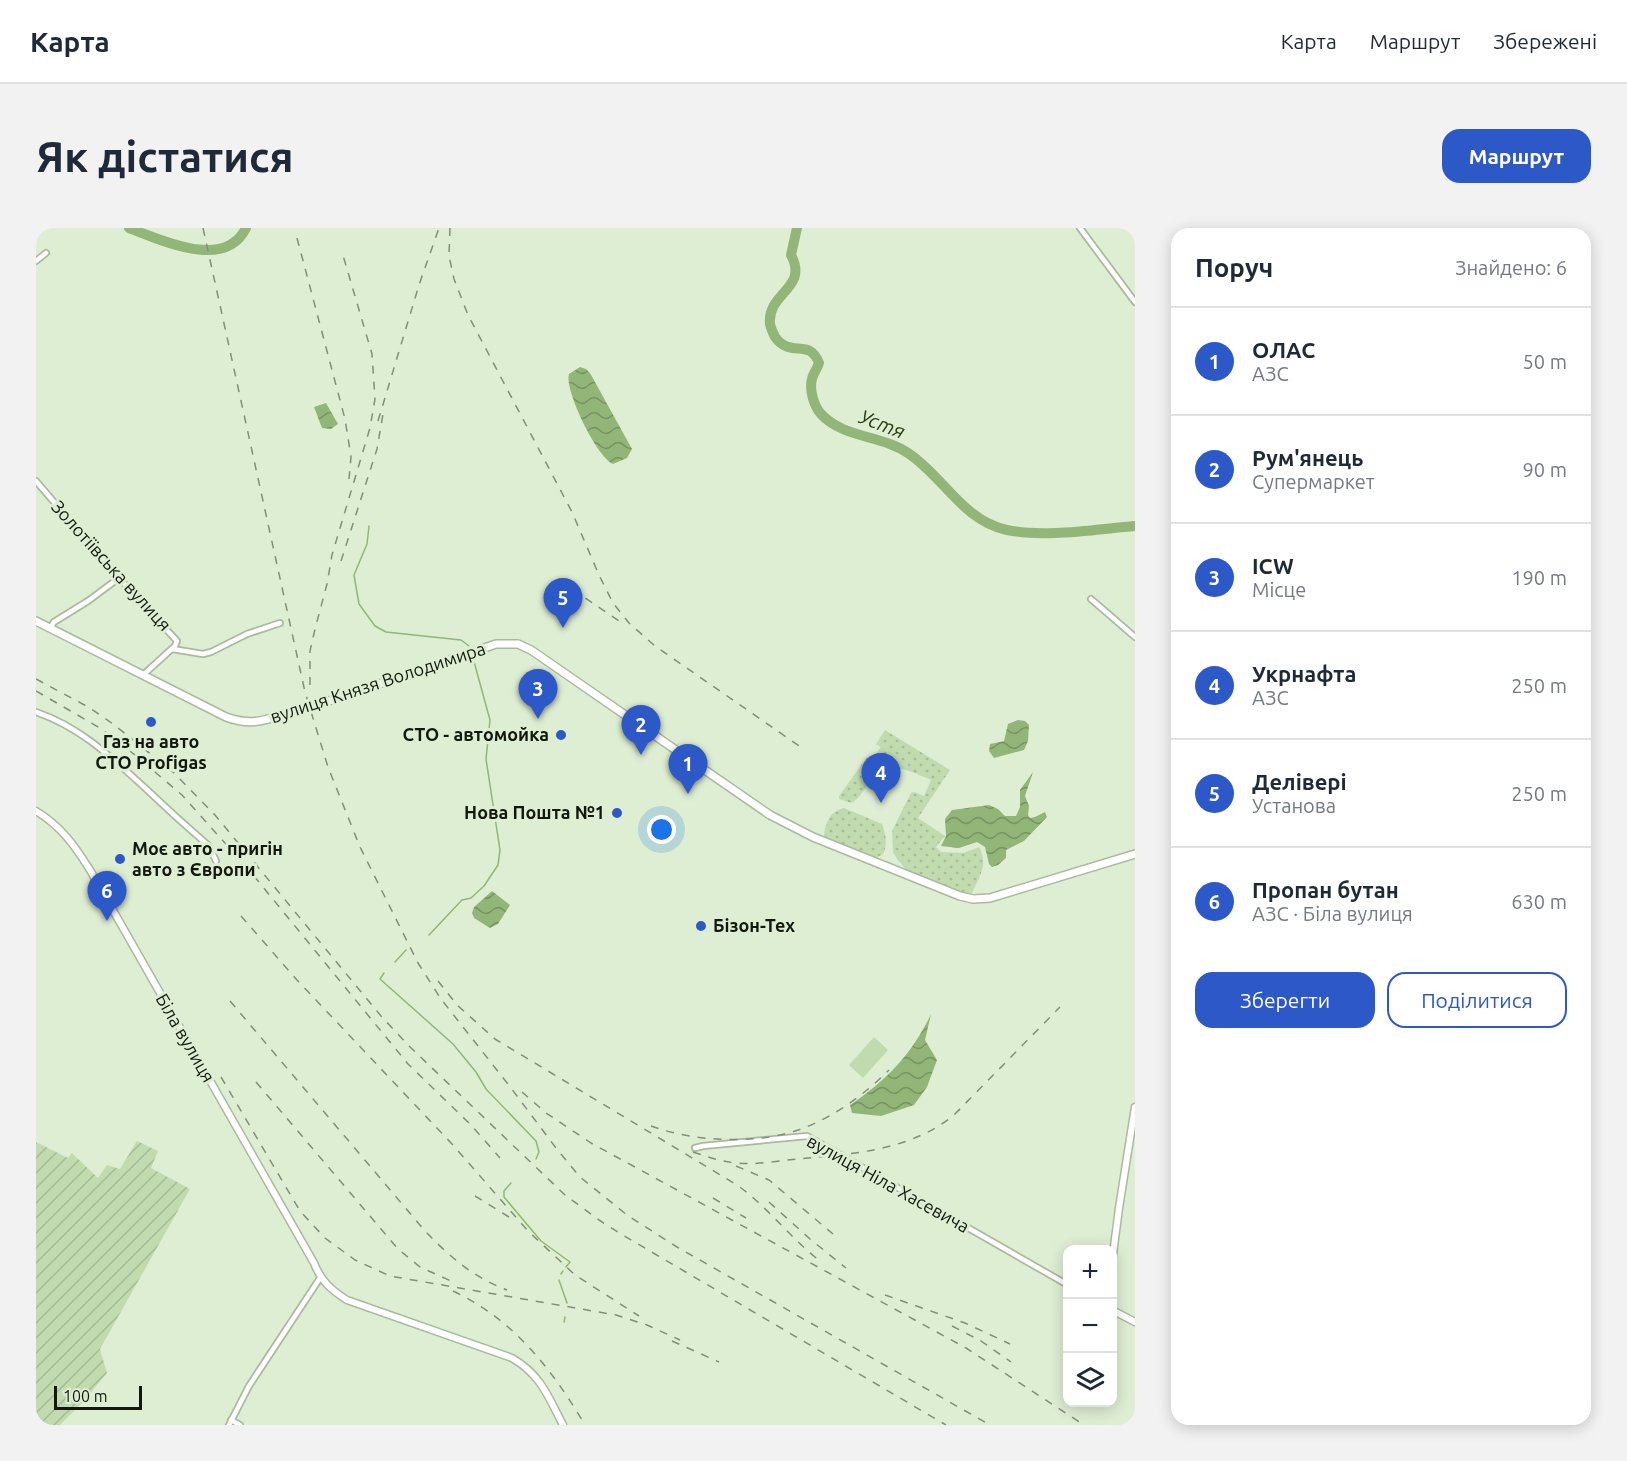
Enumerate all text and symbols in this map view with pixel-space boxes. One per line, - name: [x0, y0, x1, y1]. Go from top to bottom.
- text: Карта: [30, 26, 110, 57]
- text: Карта: [1281, 29, 1337, 53]
- text: Маршрут: [1370, 29, 1460, 53]
- text: Збережені: [1493, 29, 1597, 53]
- button: Маршрут: [1442, 129, 1591, 183]
- text: Як дістатися: [36, 133, 294, 180]
- text: Поруч: [1195, 253, 1273, 282]
- text: Знайдено: 6: [1455, 256, 1567, 279]
- text: ОЛАС: [1252, 337, 1315, 362]
- text: 1: [1209, 350, 1220, 373]
- text: 50 m: [1523, 350, 1567, 373]
- text: АЗС: [1252, 362, 1289, 385]
- water label: Устя: [855, 404, 908, 443]
- text: Рум'янець: [1252, 445, 1363, 470]
- text: 2: [1209, 458, 1220, 481]
- text: 90 m: [1523, 458, 1567, 481]
- text: Супермаркет: [1252, 470, 1375, 493]
- street label: Золотіївська вулиця: [48, 496, 175, 635]
- text: ICW: [1252, 553, 1294, 578]
- text: 3: [1209, 566, 1220, 589]
- text: 190 m: [1511, 566, 1567, 589]
- pin: 5: [544, 578, 582, 628]
- text: Місце: [1252, 578, 1306, 601]
- street label: вулиця Князя Володимира: [268, 638, 488, 726]
- text: Укрнафта: [1252, 661, 1356, 686]
- pin: 3: [518, 670, 558, 719]
- text: 4: [1209, 674, 1220, 697]
- text: 250 m: [1511, 674, 1567, 697]
- text: АЗС: [1252, 686, 1289, 709]
- pin: 2: [622, 706, 660, 755]
- marker: Газ на авто СТО Profigas: [144, 715, 158, 729]
- place label: СТО - автомойка: [403, 724, 549, 744]
- marker: СТО - автомойка: [554, 728, 568, 742]
- place label: Газ на авто СТО Profigas: [95, 731, 207, 772]
- pin: 1: [668, 744, 708, 794]
- pin: 4: [862, 754, 900, 803]
- text: Делівері: [1252, 769, 1347, 794]
- text: 5: [1209, 782, 1220, 805]
- text: 250 m: [1511, 782, 1567, 805]
- text: Установа: [1252, 794, 1336, 817]
- place label: Нова Пошта №1: [464, 802, 605, 822]
- marker: Нова Пошта №1: [610, 806, 624, 820]
- your location: [647, 815, 676, 844]
- place label: Моє авто - пригін авто з Європи: [132, 838, 283, 879]
- marker: Моє авто - пригін авто з Європи: [113, 852, 127, 866]
- pin: 6: [88, 872, 126, 921]
- text: Пропан бутан: [1252, 877, 1399, 902]
- text: 6: [1209, 890, 1220, 913]
- text: 630 m: [1511, 890, 1567, 913]
- text: АЗС · Біла вулиця: [1252, 902, 1413, 925]
- place label: Бізон-Тех: [713, 915, 795, 935]
- marker: Бізон-Тех: [694, 919, 708, 933]
- button: Зберегти: [1195, 972, 1375, 1028]
- button: Поділитися: [1387, 972, 1567, 1028]
- street label: Біла вулиця: [152, 990, 219, 1085]
- street label: вулиця Ніла Хасевича: [804, 1130, 973, 1236]
- map controls: [1063, 1245, 1117, 1407]
- button: +: [1063, 1245, 1117, 1299]
- button: −: [1063, 1299, 1117, 1353]
- button: layers: [1063, 1353, 1117, 1407]
- scale bar: [54, 1383, 142, 1410]
- text: 100 m: [63, 1387, 108, 1405]

